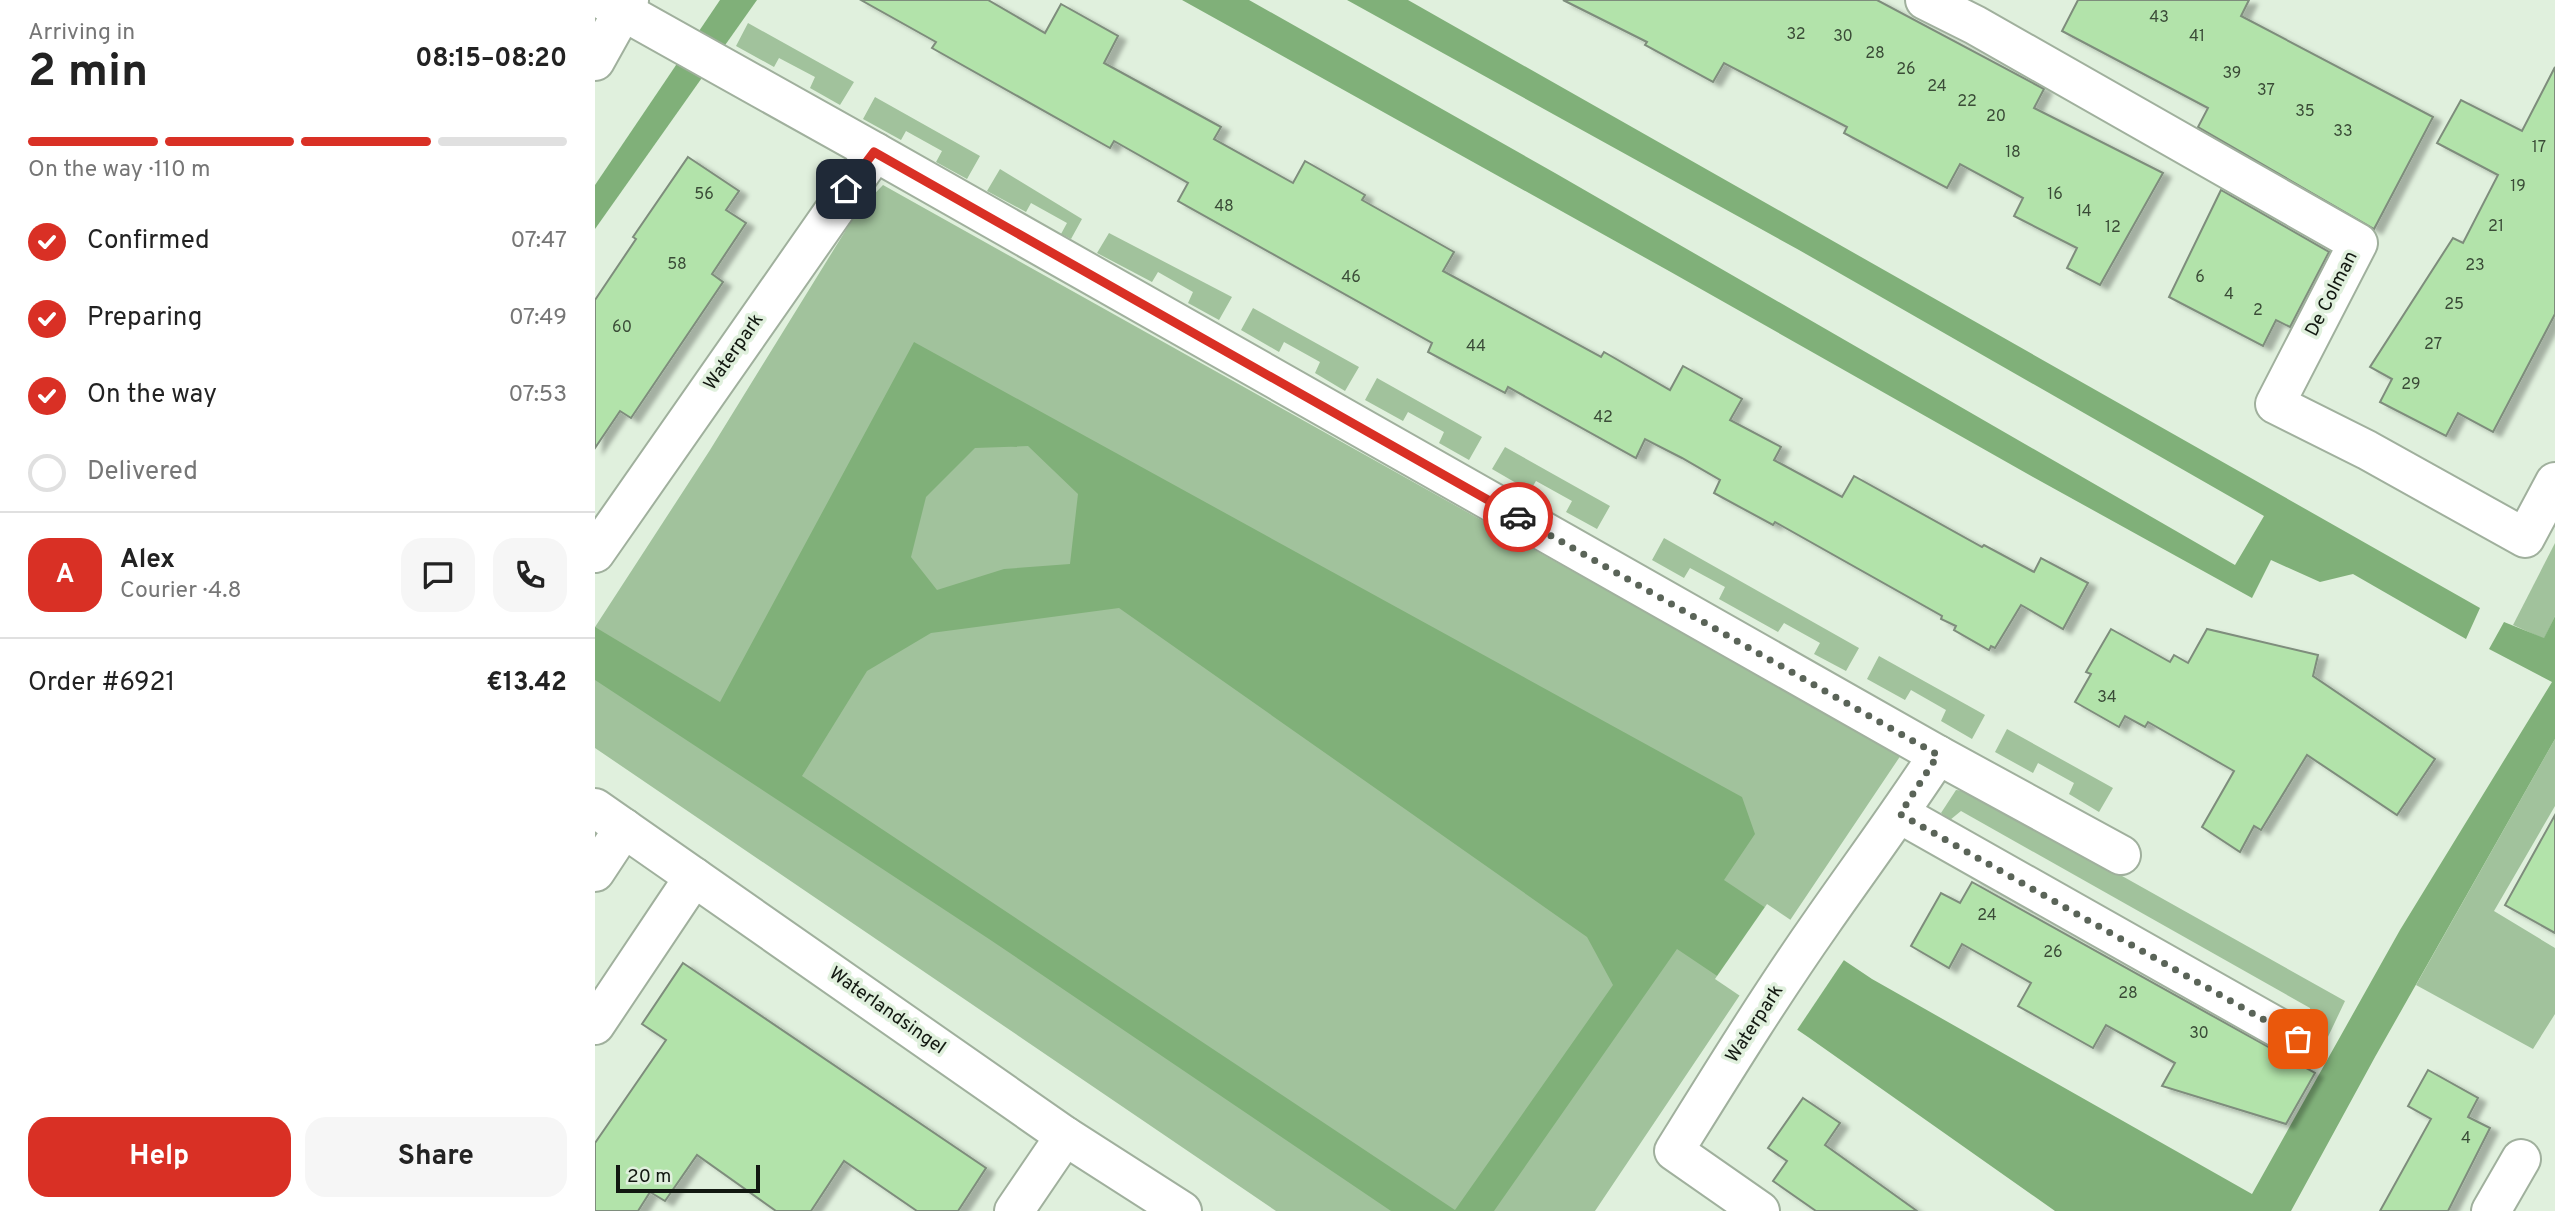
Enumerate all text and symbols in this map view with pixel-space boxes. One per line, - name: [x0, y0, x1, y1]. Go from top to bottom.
- house number: 43: [2149, 8, 2169, 28]
- text: Arriving in: [28, 19, 135, 48]
- house number: 32: [1786, 25, 1806, 45]
- house number: 30: [1833, 27, 1853, 47]
- house number: 41: [2189, 27, 2205, 47]
- text: 08:15–08:20: [415, 43, 567, 76]
- text: 2 min: [28, 44, 148, 103]
- house number: 28: [1865, 44, 1885, 64]
- house number: 26: [1896, 60, 1916, 80]
- house number: 39: [2223, 64, 2241, 84]
- house number: 24: [1927, 77, 1947, 97]
- house number: 37: [2257, 81, 2275, 101]
- house number: 22: [1957, 92, 1977, 112]
- house number: 35: [2295, 102, 2315, 122]
- house number: 20: [1986, 107, 2006, 127]
- house number: 33: [2333, 122, 2353, 142]
- house number: 17: [2532, 138, 2546, 158]
- house number: 18: [2005, 143, 2021, 163]
- text: On the way · 110 m: [28, 156, 211, 185]
- pin: [816, 159, 876, 219]
- icon: home: [827, 170, 865, 208]
- house number: 19: [2510, 177, 2526, 197]
- house number: 56: [694, 185, 714, 205]
- house number: 16: [2047, 185, 2063, 205]
- house number: 48: [1214, 197, 1234, 217]
- house number: 14: [2076, 202, 2092, 222]
- house number: 21: [2488, 217, 2504, 237]
- house number: 12: [2105, 218, 2121, 238]
- icon: check: [28, 223, 66, 261]
- text: Confirmed: [87, 225, 210, 258]
- text: 07:47: [511, 227, 567, 256]
- street label: De Colman: [2300, 247, 2364, 341]
- house number: 58: [667, 255, 687, 275]
- house number: 23: [2465, 256, 2485, 276]
- house number: 46: [1341, 268, 1361, 288]
- house number: 6: [2195, 268, 2205, 288]
- house number: 4: [2224, 285, 2234, 305]
- house number: 25: [2444, 295, 2464, 315]
- icon: check: [28, 300, 66, 338]
- house number: 2: [2253, 301, 2263, 321]
- text: Preparing: [87, 302, 202, 335]
- text: 07:49: [509, 304, 567, 333]
- street label: Waterpark: [699, 309, 769, 395]
- house number: 60: [612, 318, 632, 338]
- house number: 27: [2424, 335, 2442, 355]
- house number: 44: [1466, 337, 1486, 357]
- house number: 29: [2401, 375, 2421, 395]
- icon: check: [28, 377, 66, 415]
- text: On the way: [87, 379, 217, 412]
- text: 07:53: [509, 381, 567, 410]
- house number: 42: [1593, 408, 1613, 428]
- text: Delivered: [87, 456, 198, 489]
- courier: [1483, 482, 1553, 552]
- icon: car: [1499, 498, 1537, 536]
- button: chat: [401, 538, 475, 612]
- button: phone: [493, 538, 567, 612]
- text: Alex: [120, 544, 175, 577]
- text: A: [56, 559, 74, 592]
- text: Courier · 4.8: [120, 577, 241, 606]
- text: Order #6921: [28, 667, 175, 700]
- text: €13.42: [486, 667, 567, 700]
- house number: 34: [2097, 688, 2117, 708]
- house number: 24: [1977, 906, 1997, 926]
- house number: 26: [2043, 943, 2063, 963]
- street label: Waterlandsingel: [824, 962, 950, 1060]
- street label: Waterpark: [1721, 980, 1789, 1068]
- house number: 28: [2118, 984, 2138, 1004]
- pin: [2268, 1009, 2328, 1069]
- icon: bag: [2279, 1020, 2317, 1058]
- house number: 30: [2189, 1024, 2209, 1044]
- button: Help: [28, 1117, 291, 1197]
- button: Share: [305, 1117, 567, 1197]
- house number: 4: [2461, 1129, 2471, 1149]
- scale bar: [616, 1162, 759, 1194]
- text: 20 m: [627, 1165, 671, 1189]

